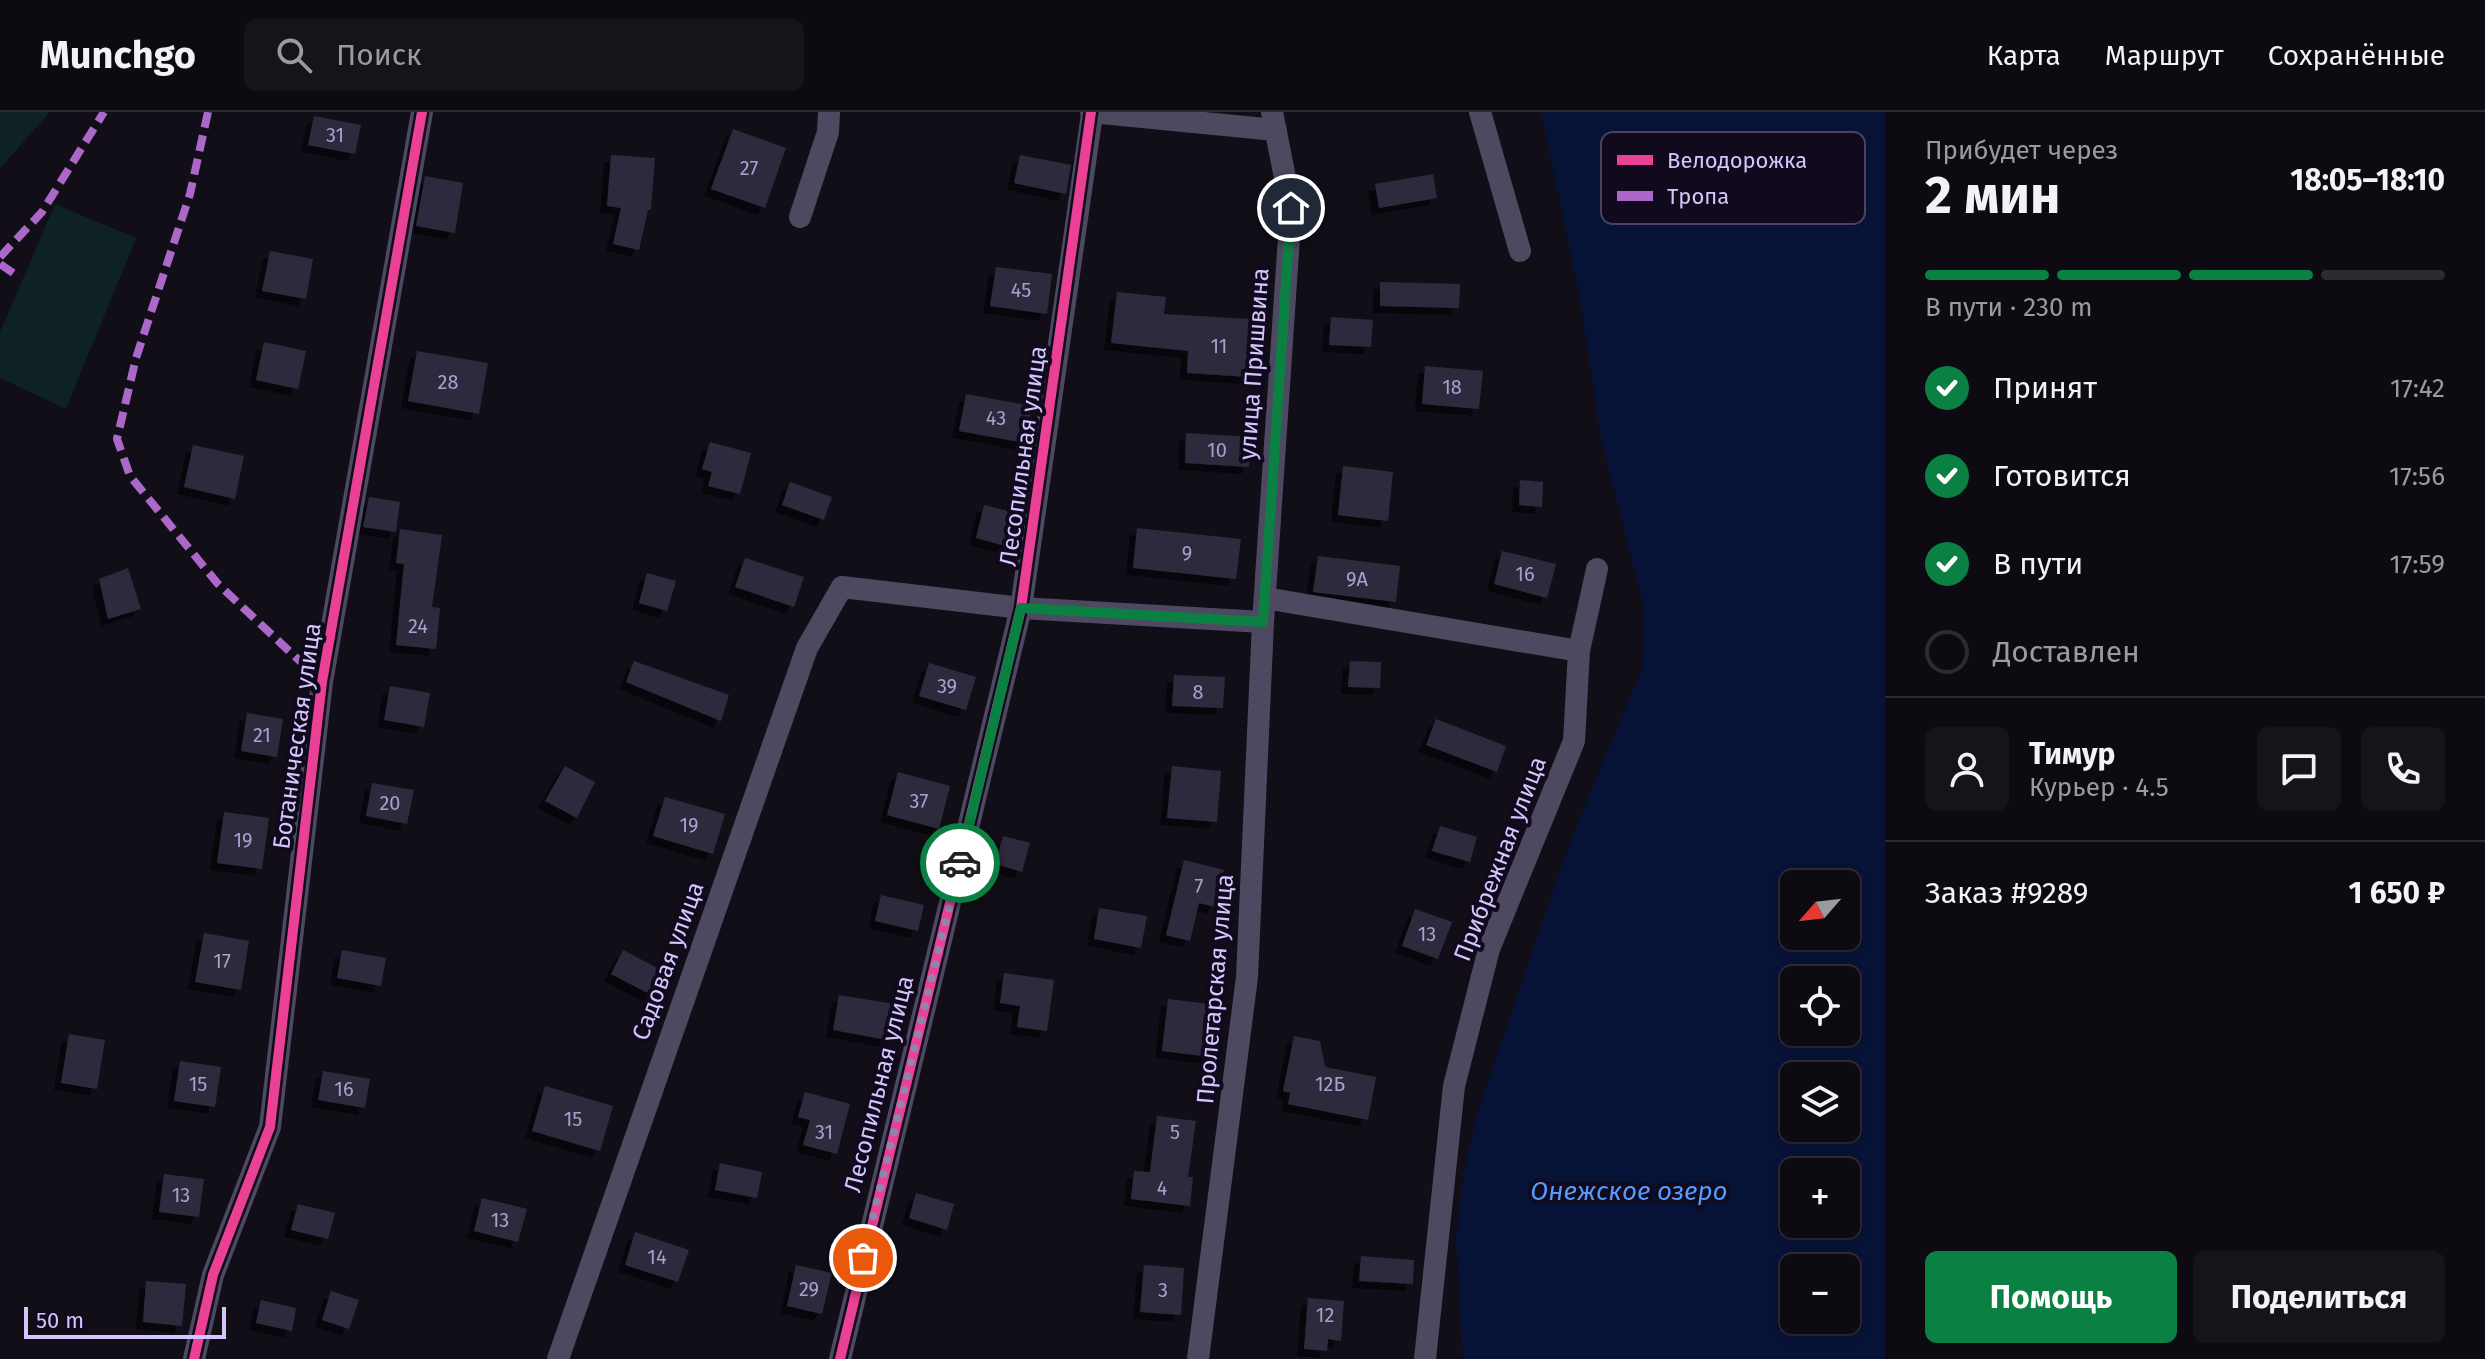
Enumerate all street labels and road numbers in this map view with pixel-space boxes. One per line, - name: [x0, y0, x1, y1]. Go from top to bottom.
- street label: улица Пришвина: [1233, 267, 1275, 461]
- street label: Лесопильная улица: [994, 344, 1052, 568]
- street label: Ботаническая улица: [267, 621, 327, 851]
- street label: Прибрежная улица: [1448, 753, 1552, 965]
- street label: Пролетарская улица: [1191, 873, 1239, 1105]
- street label: Садовая улица: [626, 878, 710, 1044]
- street label: Лесопильная улица: [839, 973, 919, 1195]

